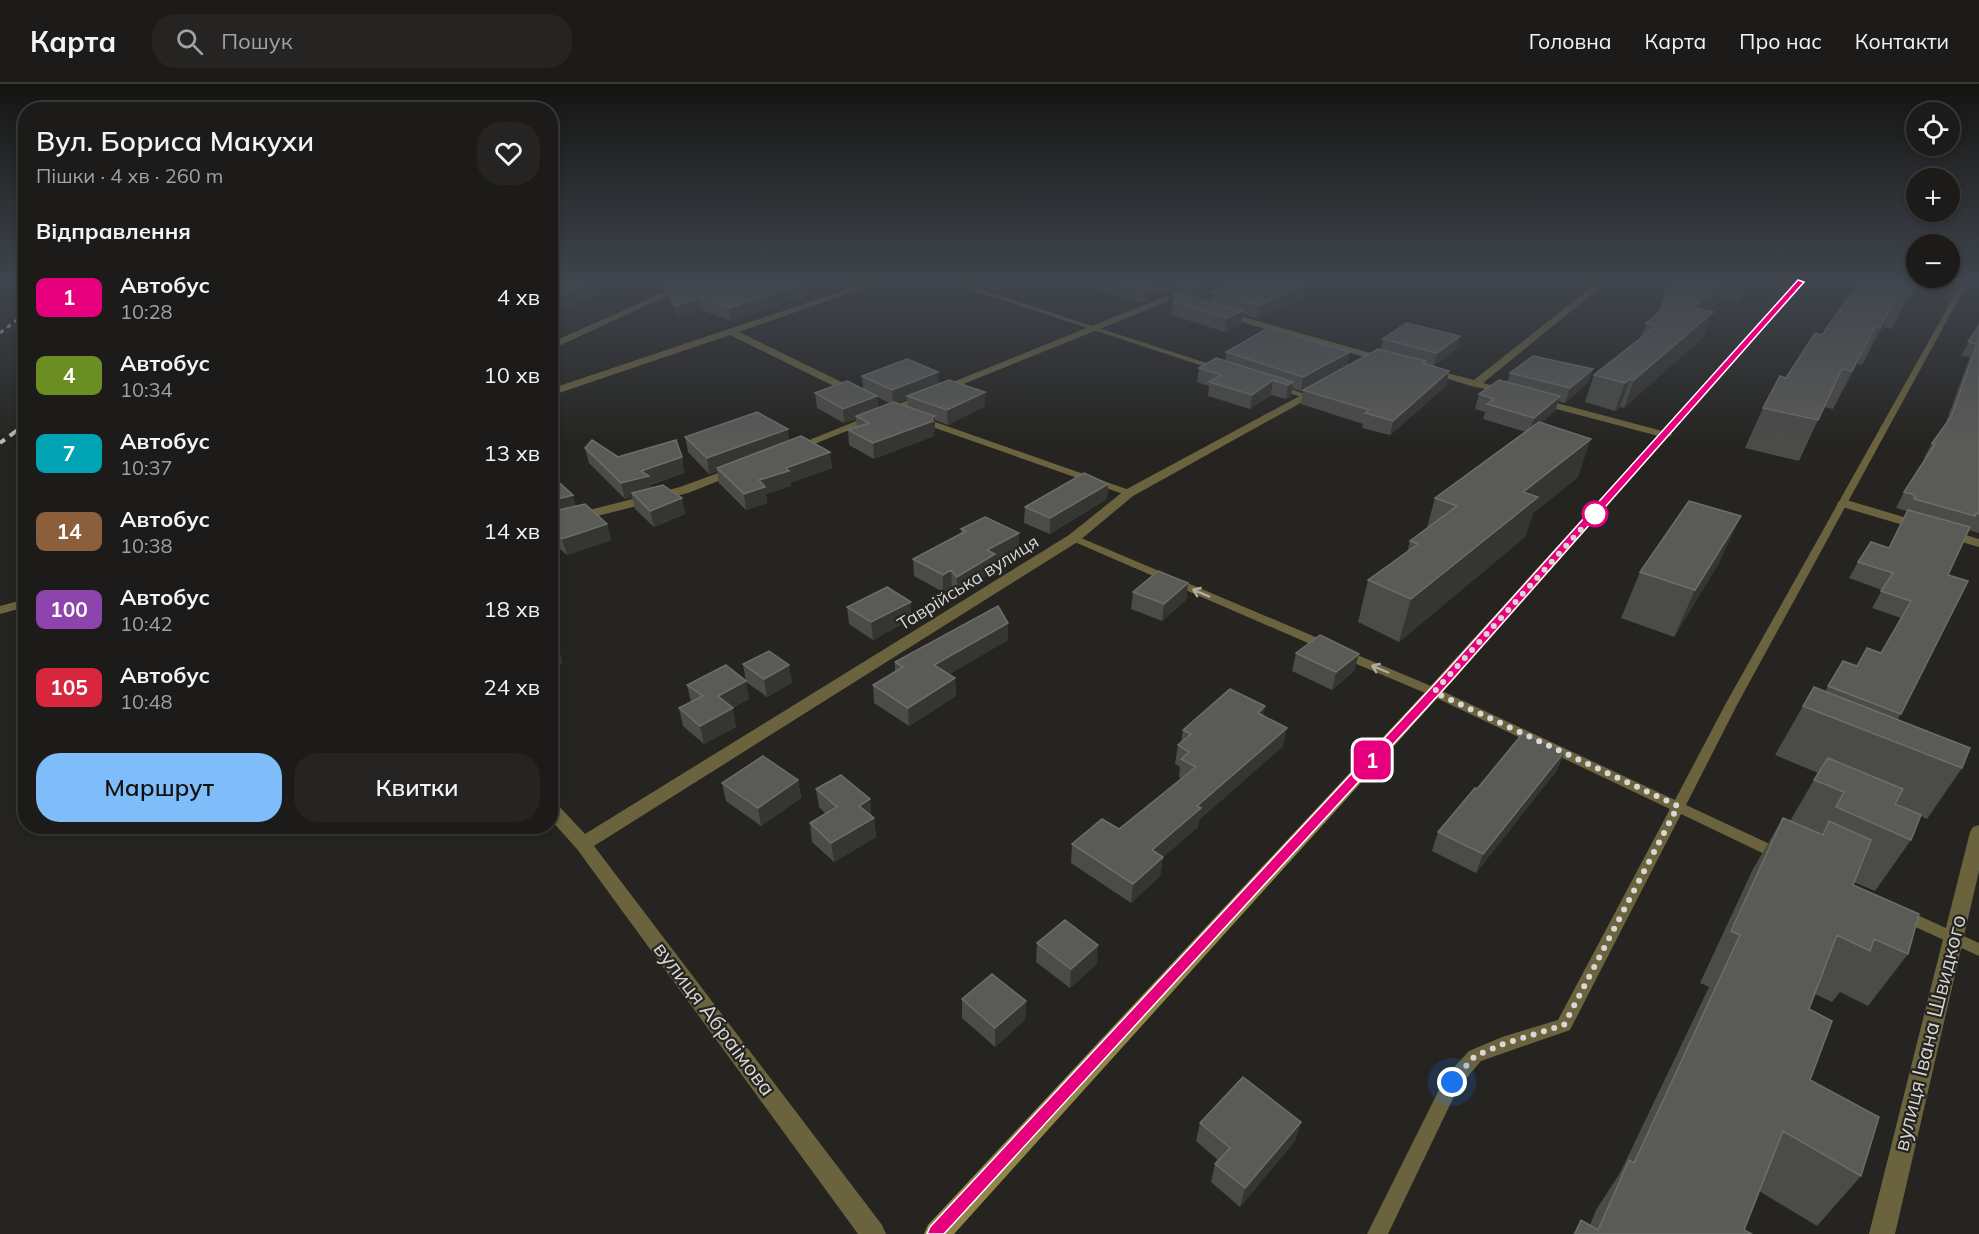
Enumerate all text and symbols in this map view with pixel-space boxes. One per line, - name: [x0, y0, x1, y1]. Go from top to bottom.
- search box: [152, 14, 572, 68]
- text: Карта: [30, 24, 116, 59]
- icon: search: [173, 25, 206, 58]
- text: Пошук: [221, 27, 292, 55]
- text: Головна: [1529, 28, 1612, 54]
- text: Карта: [1645, 28, 1706, 54]
- text: Про нас: [1739, 28, 1822, 54]
- text: Контакти: [1855, 28, 1949, 54]
- map controls: [1906, 102, 1960, 288]
- button: locate: [1906, 102, 1960, 156]
- button: heart: [477, 122, 540, 185]
- text: Вул. Бориса Макухи: [36, 123, 314, 158]
- text: Пішки · 4 хв · 260 m: [36, 163, 223, 188]
- button: +: [1906, 168, 1960, 222]
- text: Відправлення: [36, 217, 191, 245]
- button: −: [1906, 234, 1960, 288]
- text: Автобус: [120, 271, 210, 299]
- text: 4 хв: [497, 283, 540, 311]
- text: 1: [63, 284, 75, 310]
- text: 10:28: [120, 299, 173, 324]
- text: Автобус: [120, 349, 210, 377]
- text: 10 хв: [484, 361, 540, 389]
- text: 4: [63, 362, 75, 388]
- text: 10:34: [120, 377, 173, 402]
- text: Автобус: [120, 427, 210, 455]
- text: 13 хв: [484, 439, 540, 467]
- text: 7: [63, 440, 75, 466]
- text: 10:37: [120, 455, 173, 480]
- unlabelled marker: [1582, 501, 1608, 527]
- text: Автобус: [120, 505, 210, 533]
- text: 14 хв: [484, 517, 540, 545]
- text: 14: [56, 518, 82, 544]
- street label: Таврійська вулиця: [893, 530, 1043, 635]
- text: 10:38: [120, 533, 173, 558]
- text: Автобус: [120, 583, 210, 611]
- one-way arrow: [1192, 586, 1210, 597]
- text: 18 хв: [484, 595, 540, 623]
- text: 100: [50, 596, 88, 622]
- text: 10:42: [120, 611, 173, 636]
- text: Автобус: [120, 661, 210, 689]
- one-way arrow: [1372, 663, 1390, 675]
- text: 24 хв: [484, 673, 540, 701]
- text: 105: [50, 674, 88, 700]
- text: 10:48: [120, 689, 173, 714]
- line badge: 1: [1352, 740, 1392, 780]
- text: 1: [1366, 747, 1378, 773]
- button: Маршрут: [36, 753, 282, 822]
- button: Квитки: [294, 753, 540, 822]
- street label: вулиця Івана Швидкого: [1887, 912, 1971, 1154]
- street label: вулиця Абраімова: [648, 936, 781, 1101]
- your location: [1437, 1067, 1467, 1097]

